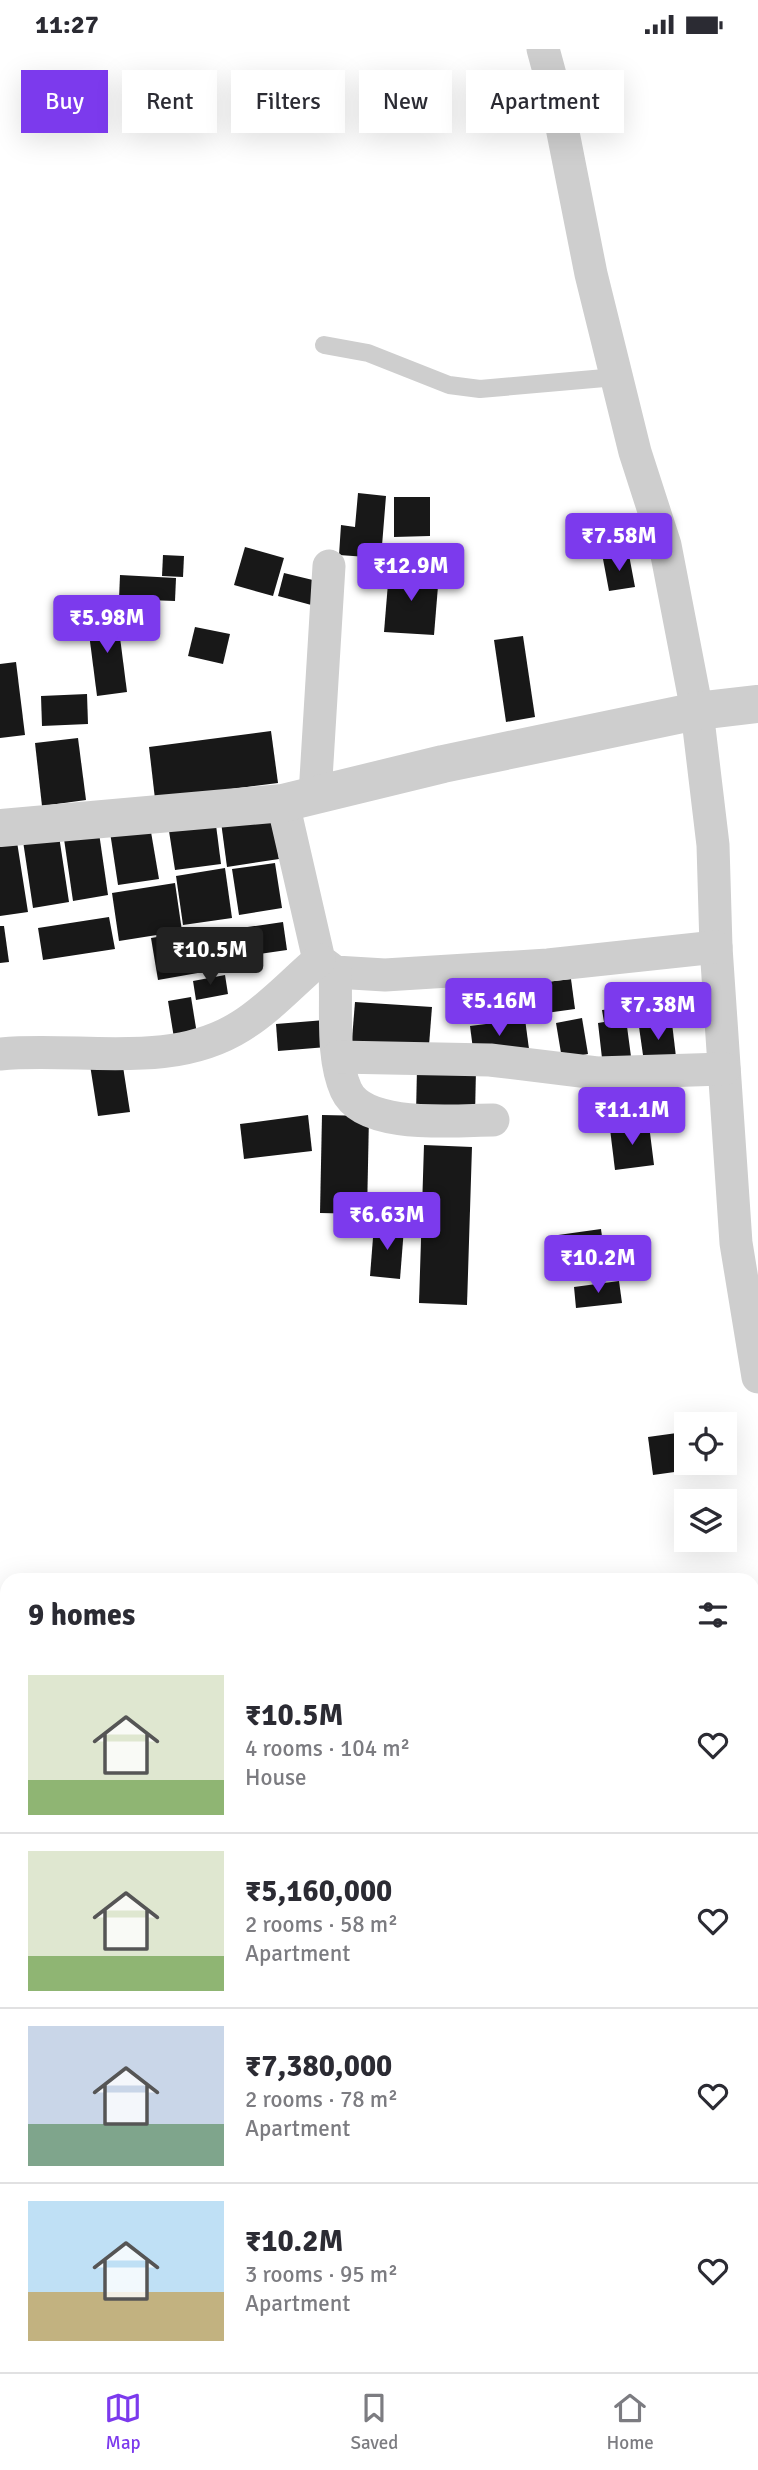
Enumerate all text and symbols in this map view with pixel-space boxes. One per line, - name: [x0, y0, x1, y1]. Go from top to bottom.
- text: 11:27: [35, 9, 99, 41]
- chip: Buy: [21, 70, 108, 133]
- chip: Rent: [122, 70, 217, 133]
- chip: Filters: [231, 70, 345, 133]
- chip: New: [359, 70, 452, 133]
- chip: Apartment: [466, 70, 624, 133]
- pin: ₹7.58M: [562, 513, 676, 573]
- text: ₹7.58M: [581, 521, 657, 550]
- pin: ₹12.9M: [354, 543, 468, 603]
- text: ₹12.9M: [373, 551, 449, 580]
- pin: ₹5.98M: [50, 595, 164, 655]
- text: ₹5.98M: [69, 603, 145, 632]
- pin: ₹10.5M: [153, 927, 267, 987]
- text: ₹10.5M: [172, 935, 248, 964]
- pin: ₹5.16M: [442, 979, 556, 1038]
- pin: ₹7.38M: [601, 983, 715, 1042]
- text: ₹5.16M: [461, 986, 537, 1015]
- text: ₹7.38M: [620, 990, 696, 1019]
- pin: ₹11.1M: [575, 1087, 689, 1147]
- text: ₹11.1M: [594, 1095, 670, 1124]
- pin: ₹6.63M: [330, 1193, 444, 1252]
- text: ₹6.63M: [349, 1200, 425, 1229]
- pin: ₹10.2M: [541, 1235, 655, 1295]
- text: ₹10.2M: [560, 1243, 636, 1272]
- map controls: [674, 1412, 737, 1552]
- button: locate: [674, 1412, 737, 1475]
- button: layers: [674, 1489, 737, 1552]
- icon: filters: [694, 1596, 732, 1634]
- text: 9 homes: [28, 1597, 135, 1634]
- text: ₹10.5M: [245, 1697, 343, 1734]
- icon: home: [84, 1703, 168, 1787]
- icon: heart: [694, 1726, 732, 1764]
- text: 4 rooms · 104 m²: [245, 1734, 410, 1763]
- text: House: [245, 1763, 307, 1792]
- text: ₹5,160,000: [245, 1873, 392, 1910]
- icon: home: [84, 1879, 168, 1963]
- icon: heart: [694, 1902, 732, 1940]
- text: 2 rooms · 58 m²: [245, 1910, 398, 1939]
- text: Apartment: [245, 1939, 350, 1968]
- text: ₹7,380,000: [245, 2048, 392, 2085]
- icon: home: [84, 2054, 168, 2138]
- icon: heart: [694, 2077, 732, 2115]
- text: 2 rooms · 78 m²: [245, 2085, 398, 2114]
- text: Apartment: [245, 2114, 350, 2143]
- text: ₹10.2M: [245, 2223, 343, 2260]
- icon: home: [84, 2229, 168, 2313]
- icon: heart: [694, 2252, 732, 2290]
- text: 3 rooms · 95 m²: [245, 2260, 398, 2289]
- text: Apartment: [245, 2289, 350, 2318]
- tab: Map: [104, 2389, 142, 2455]
- tab: Saved: [350, 2389, 398, 2455]
- tab: Home: [607, 2389, 654, 2455]

